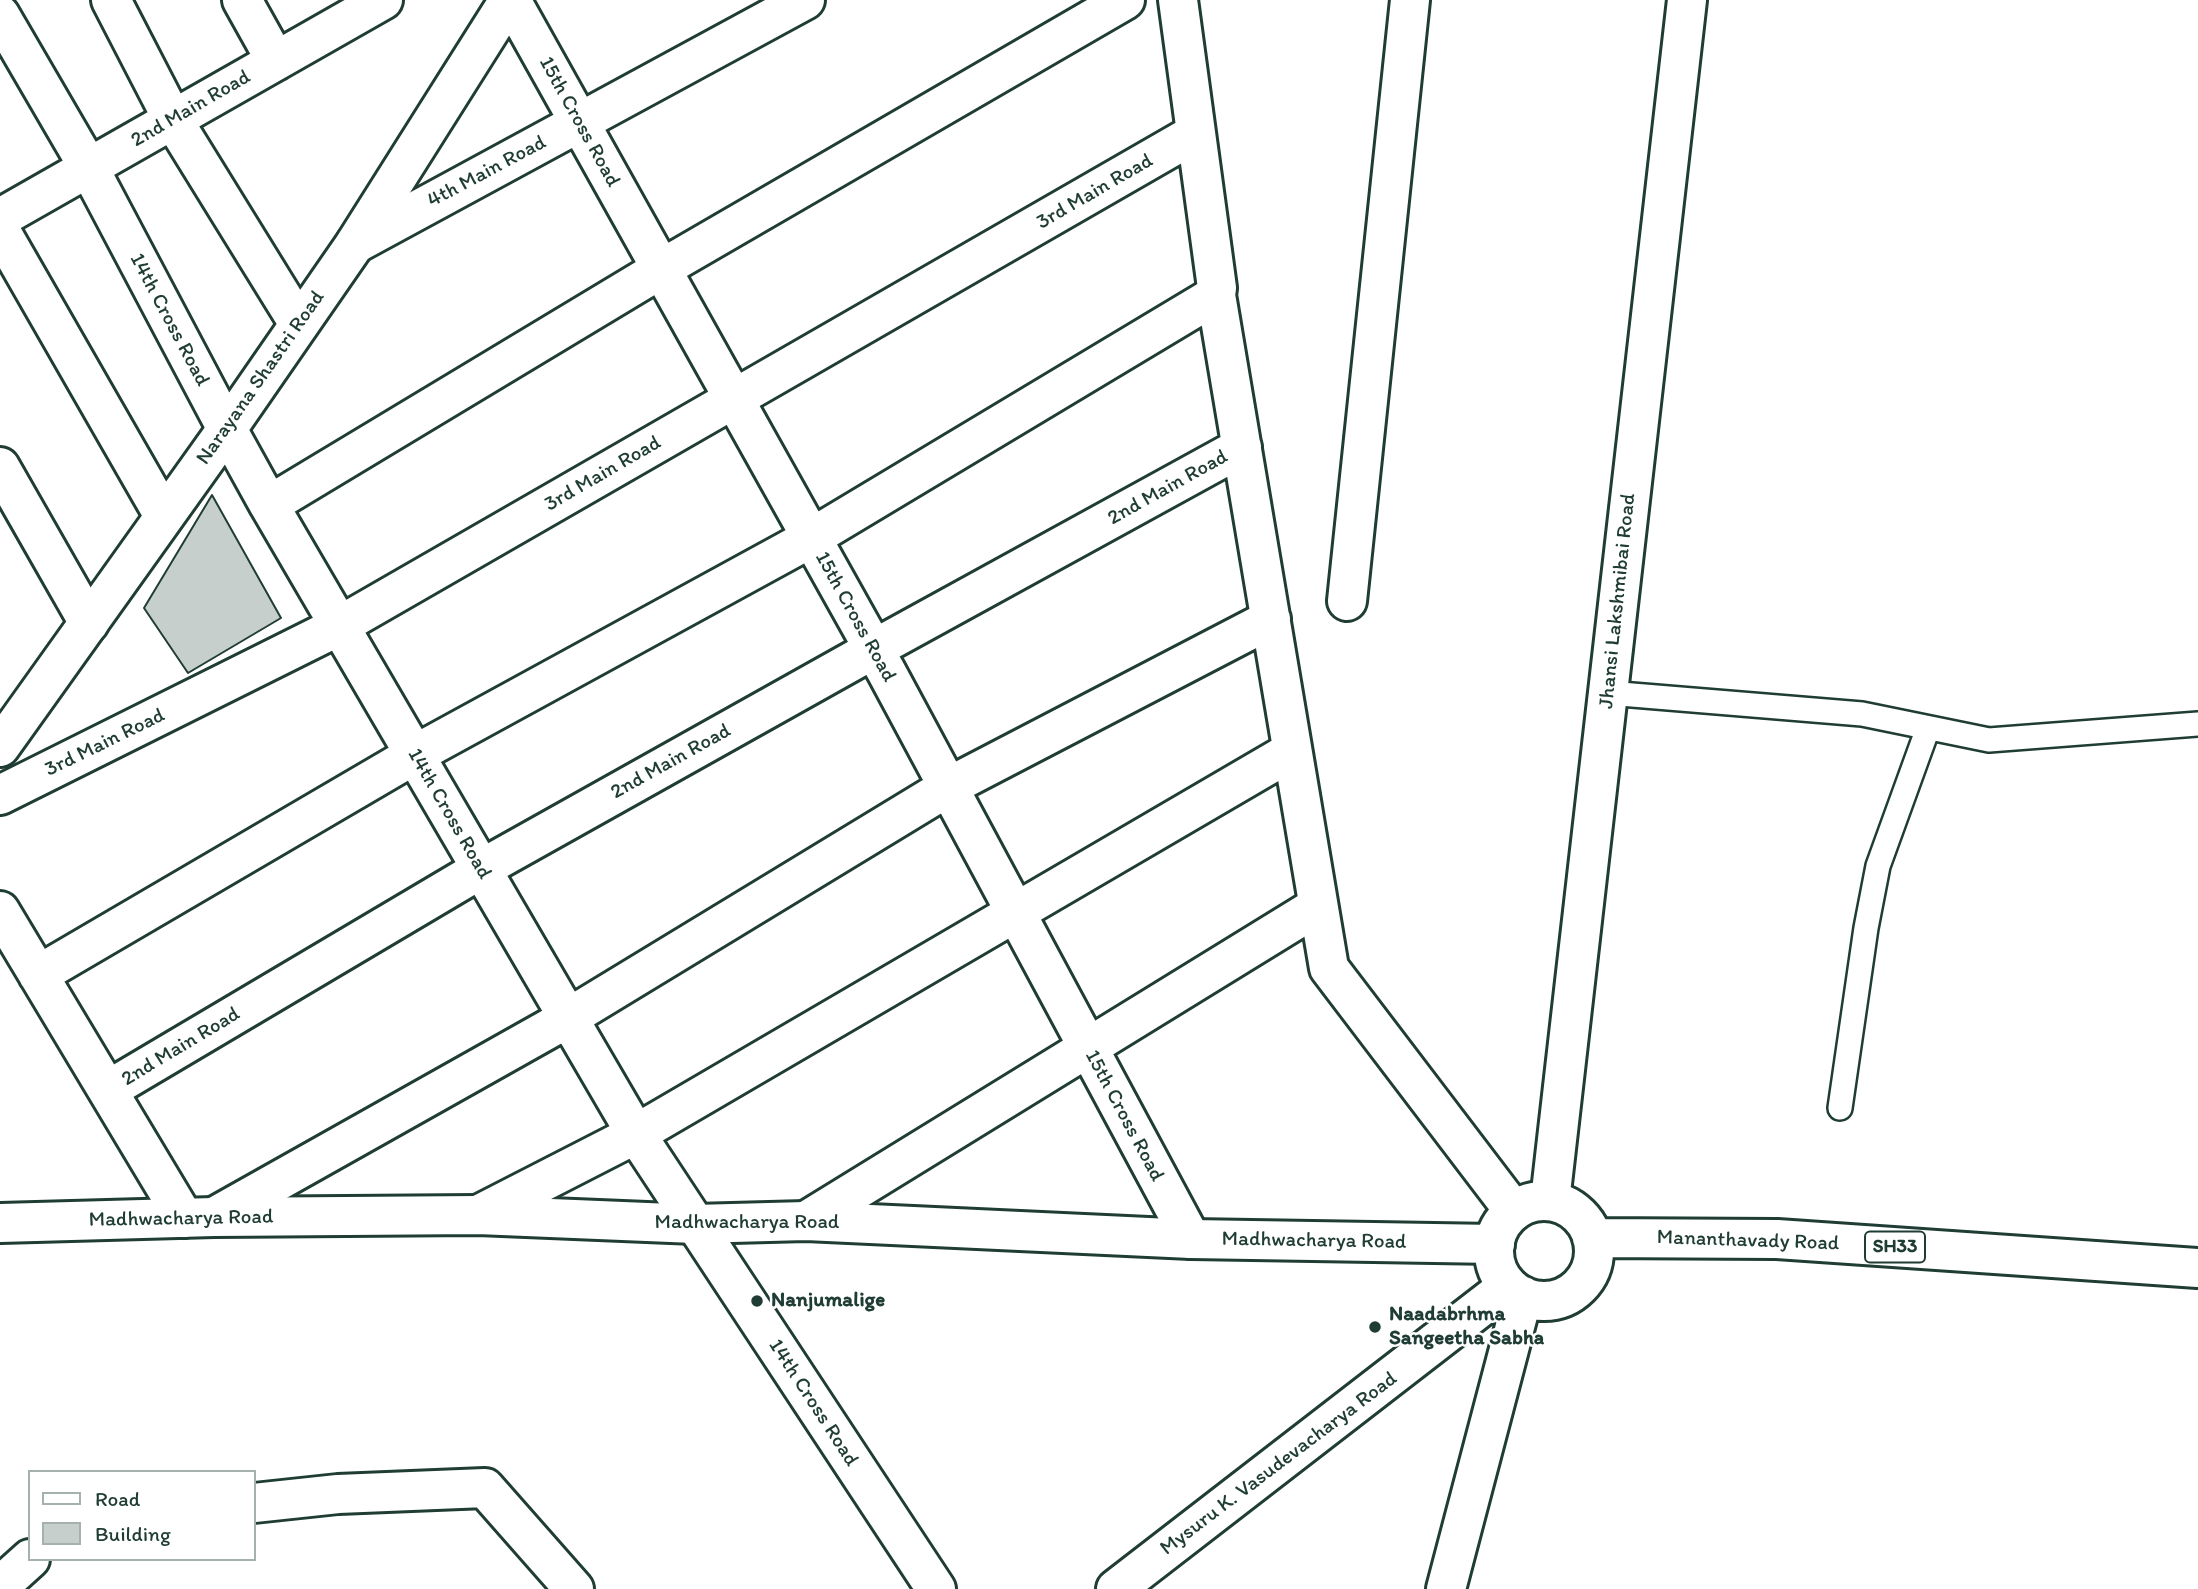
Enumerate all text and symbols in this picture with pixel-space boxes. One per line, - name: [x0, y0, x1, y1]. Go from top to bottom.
- street label: 15th Cross Road: [533, 52, 625, 192]
- street label: 2nd Main Road: [127, 65, 255, 153]
- street label: 4th Main Road: [423, 130, 551, 214]
- street label: 3rd Main Road: [1032, 148, 1158, 236]
- street label: 14th Cross Road: [123, 249, 215, 391]
- street label: Narayana Shastri Road: [191, 286, 331, 470]
- street label: 3rd Main Road: [540, 430, 666, 518]
- street label: 2nd Main Road: [1104, 445, 1232, 531]
- street label: Jhansi Lakshmibai Road: [1594, 492, 1642, 710]
- street label: 15th Cross Road: [809, 547, 901, 687]
- street label: 3rd Main Road: [41, 703, 169, 783]
- street label: 2nd Main Road: [607, 719, 735, 805]
- street label: 14th Cross Road: [401, 744, 497, 884]
- street label: 2nd Main Road: [117, 1002, 245, 1092]
- street label: 15th Cross Road: [1079, 1046, 1169, 1186]
- street label: Madhwacharya Road: [88, 1205, 274, 1233]
- street label: Madhwacharya Road: [655, 1210, 839, 1236]
- street label: Mananthavady Road: [1656, 1225, 1840, 1257]
- street label: Madhwacharya Road: [1221, 1227, 1407, 1255]
- road number: SH33: [1865, 1232, 1925, 1262]
- place label: Nanjumalige: [771, 1288, 885, 1314]
- marker: Nanjumalige: [749, 1293, 765, 1309]
- place label: Naadabrhma Sangeetha Sabha: [1389, 1302, 1544, 1352]
- marker: Naadabrhma Sangeetha Sabha: [1367, 1319, 1383, 1335]
- street label: 14th Cross Road: [762, 1335, 864, 1471]
- street label: Mysuru K. Vasudevacharya Road: [1155, 1367, 1403, 1561]
- legend: [28, 1470, 256, 1561]
- text: Road: [95, 1486, 140, 1511]
- text: Building: [95, 1521, 171, 1546]

